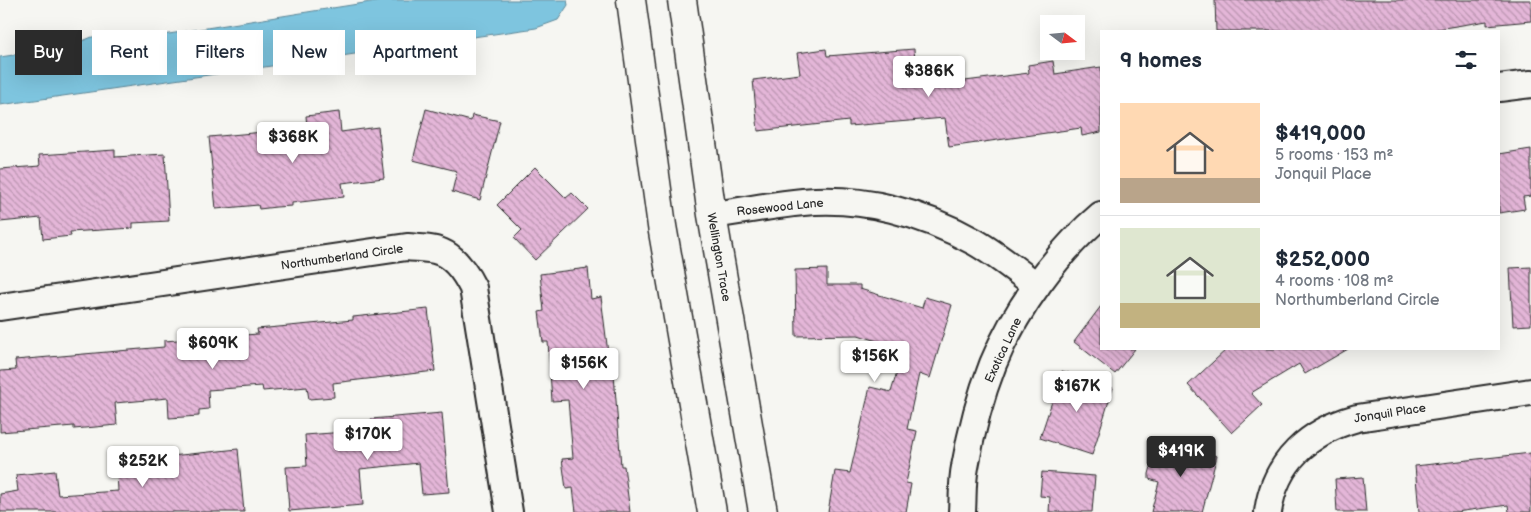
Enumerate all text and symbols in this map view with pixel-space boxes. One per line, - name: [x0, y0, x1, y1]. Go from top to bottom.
- north arrow: [1040, 15, 1085, 60]
- map controls: [1040, 15, 1085, 60]
- chip: Buy: [15, 30, 82, 75]
- chip: Rent: [92, 30, 167, 75]
- chip: Filters: [177, 30, 263, 75]
- chip: New: [273, 30, 345, 75]
- chip: Apartment: [355, 30, 476, 75]
- icon: filters: [1452, 46, 1480, 74]
- text: 9 homes: [1120, 48, 1202, 73]
- pin: $386K: [894, 56, 964, 98]
- text: $386K: [904, 62, 954, 81]
- pin: $368K: [258, 121, 328, 164]
- text: $419,000: [1275, 121, 1366, 146]
- icon: home: [1160, 123, 1220, 183]
- text: $368K: [268, 128, 318, 147]
- text: 5 rooms · 153 m²: [1275, 146, 1393, 165]
- text: Jonquil Place: [1275, 165, 1372, 184]
- street label: Rosewood Lane: [736, 195, 824, 220]
- street label: Wellington Trace: [703, 211, 734, 303]
- street label: Northumberland Circle: [280, 241, 404, 274]
- text: $252,000: [1275, 247, 1370, 272]
- icon: home: [1160, 248, 1220, 308]
- text: 4 rooms · 108 m²: [1275, 272, 1394, 291]
- text: Northumberland Circle: [1275, 291, 1439, 310]
- street label: Exotica Lane: [982, 315, 1025, 385]
- pin: $609K: [178, 328, 248, 370]
- text: $609K: [188, 334, 238, 353]
- pin: $156K: [840, 340, 910, 383]
- text: $156K: [851, 347, 899, 366]
- pin: $156K: [549, 348, 619, 390]
- text: $156K: [560, 354, 608, 373]
- pin: $167K: [1042, 370, 1112, 413]
- text: $167K: [1054, 377, 1100, 396]
- street label: Jonquil Place: [1353, 400, 1427, 427]
- pin: $170K: [333, 418, 403, 461]
- text: $170K: [345, 425, 391, 444]
- pin: $419K: [1146, 436, 1216, 478]
- text: $419K: [1158, 442, 1204, 461]
- pin: $252K: [108, 446, 178, 488]
- text: $252K: [118, 452, 168, 471]

